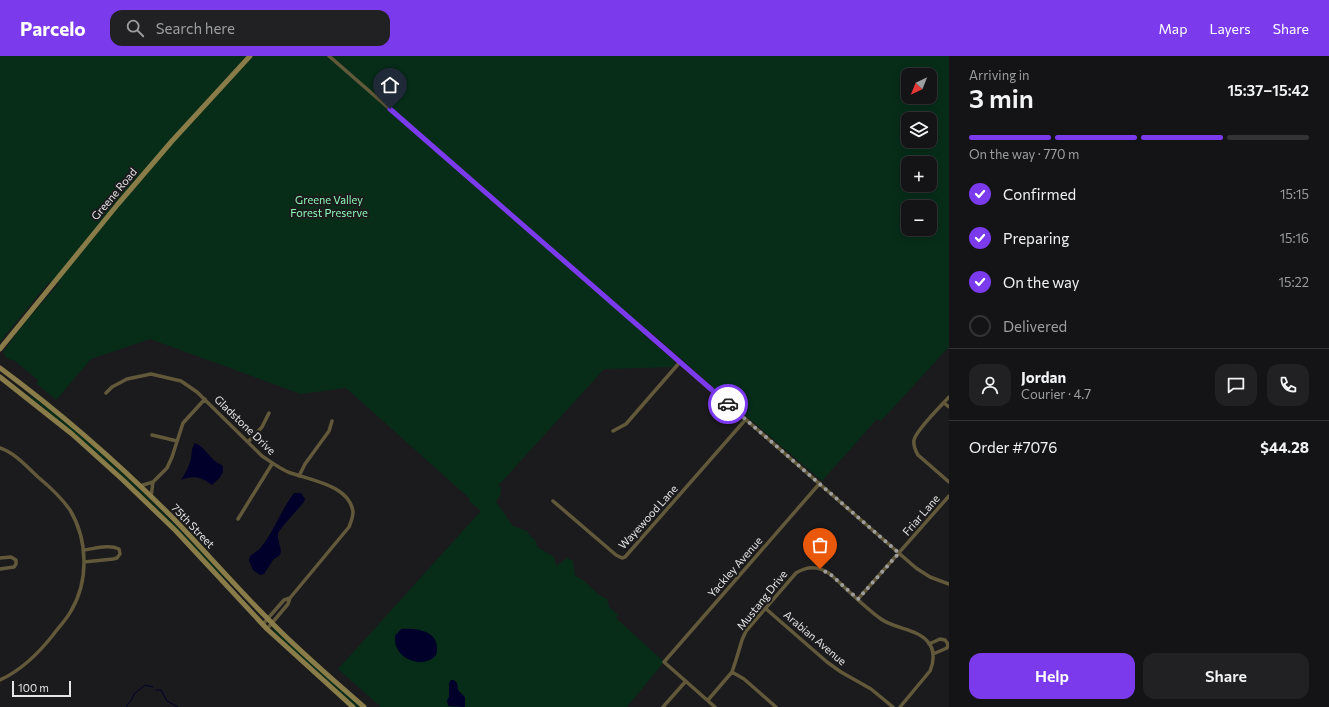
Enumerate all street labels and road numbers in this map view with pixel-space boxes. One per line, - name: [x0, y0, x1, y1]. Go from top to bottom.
- street label: Greene Road: [88, 165, 139, 222]
- street label: Gladstone Drive: [212, 392, 279, 457]
- street label: Wayewood Lane: [615, 482, 680, 551]
- street label: Friar Lane: [899, 491, 942, 538]
- street label: 75th Street: [169, 501, 218, 551]
- street label: Yackley Avenue: [705, 534, 765, 600]
- street label: Mustang Drive: [734, 567, 790, 632]
- street label: Arabian Avenue: [781, 608, 849, 668]

